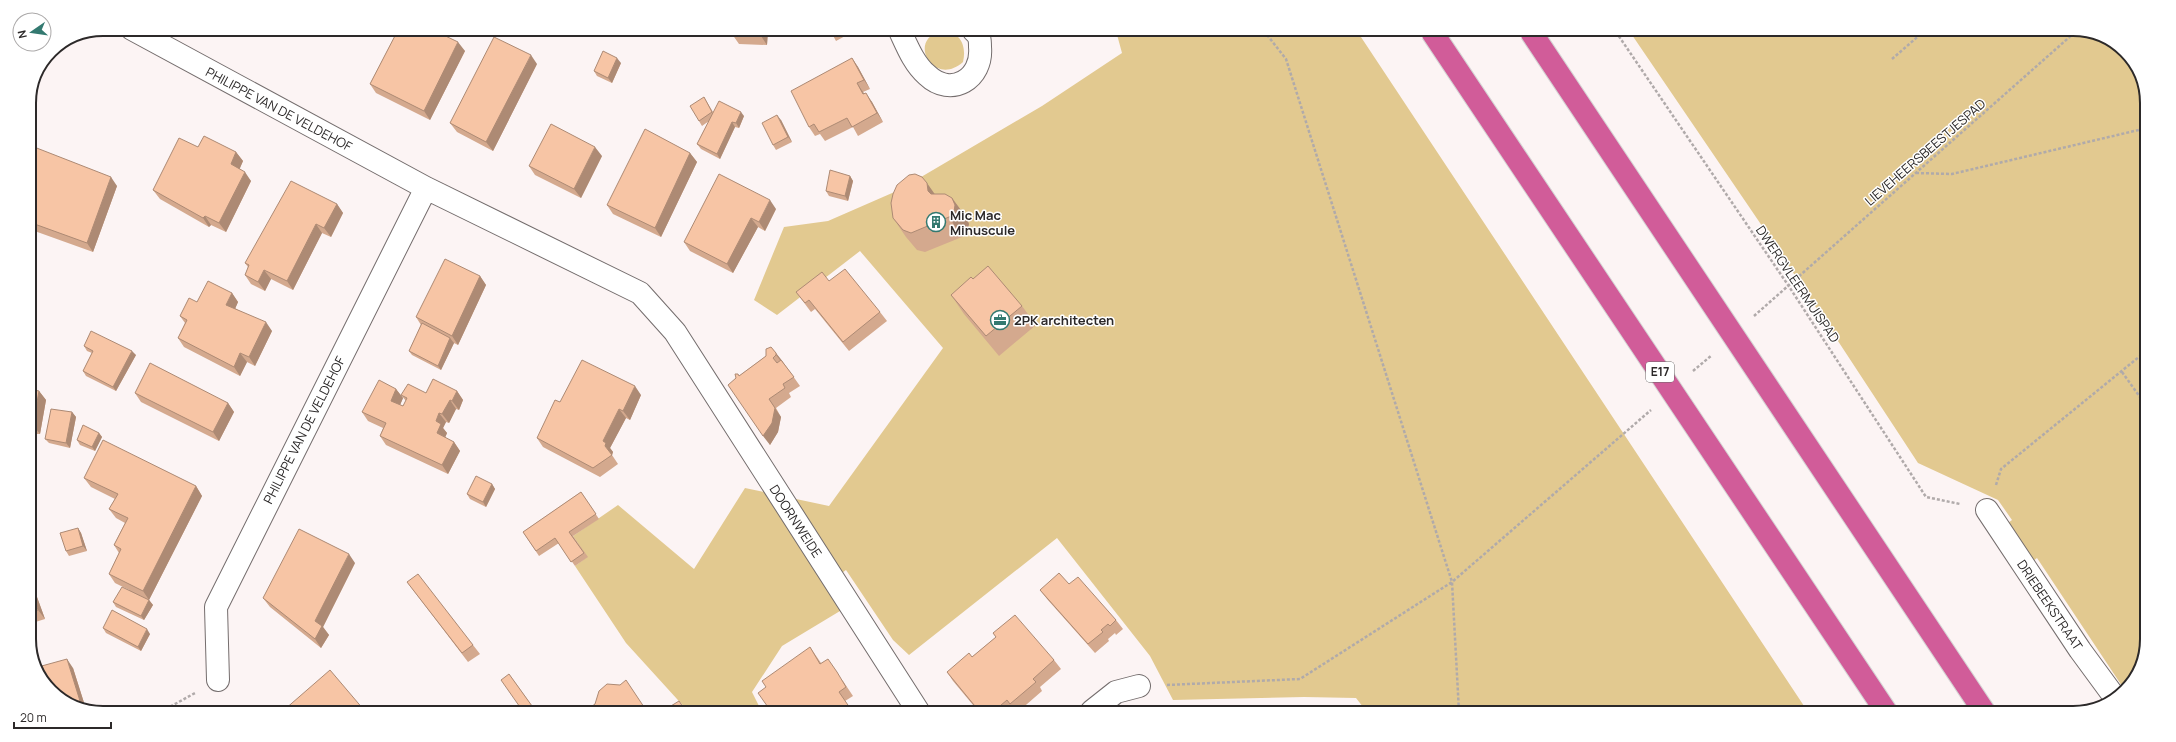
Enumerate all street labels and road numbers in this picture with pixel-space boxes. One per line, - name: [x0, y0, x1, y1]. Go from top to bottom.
- street label: PHILIPPE VAN DE VELDEHOF: [203, 63, 356, 156]
- street label: LIEVEHEERSBEESTJESPAD: [1861, 94, 1989, 210]
- street label: DWERGVLEERMUISPAD: [1752, 222, 1844, 346]
- street label: PHILIPPE VAN DE VELDEHOF: [259, 353, 349, 507]
- road number: E17: [1646, 362, 1674, 382]
- street label: DOORNWEIDE: [766, 481, 826, 561]
- street label: DRIEBEEKSTRAAT: [2013, 556, 2087, 654]

